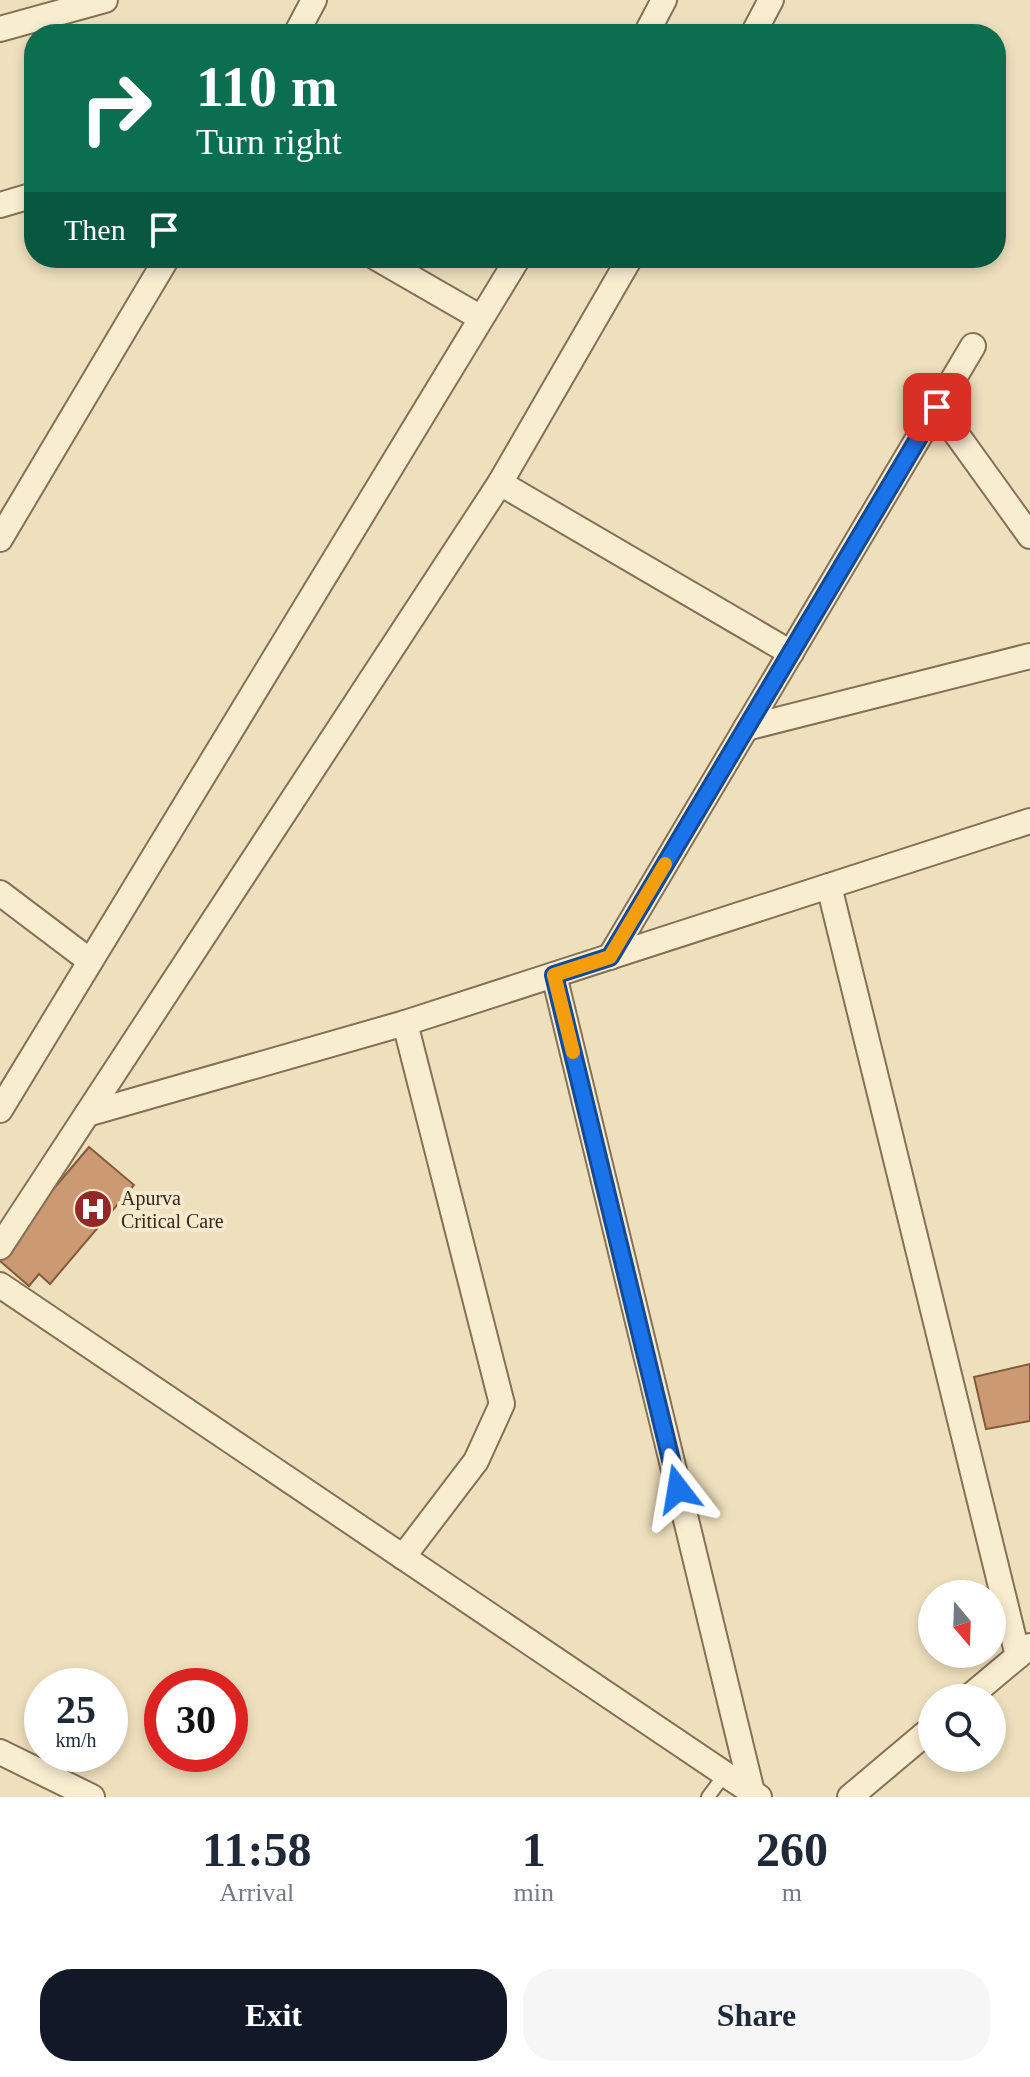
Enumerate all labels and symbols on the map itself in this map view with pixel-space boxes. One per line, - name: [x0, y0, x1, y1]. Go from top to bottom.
- pin: [903, 373, 971, 441]
- place label: Apurva Critical Care: [121, 1187, 224, 1232]
- hospital icon: Apurva Critical Care: [72, 1188, 114, 1230]
- position arrow: [636, 1447, 720, 1531]
- north arrow: [918, 1580, 1006, 1668]
- speed limit sign: 30: [144, 1668, 248, 1772]

